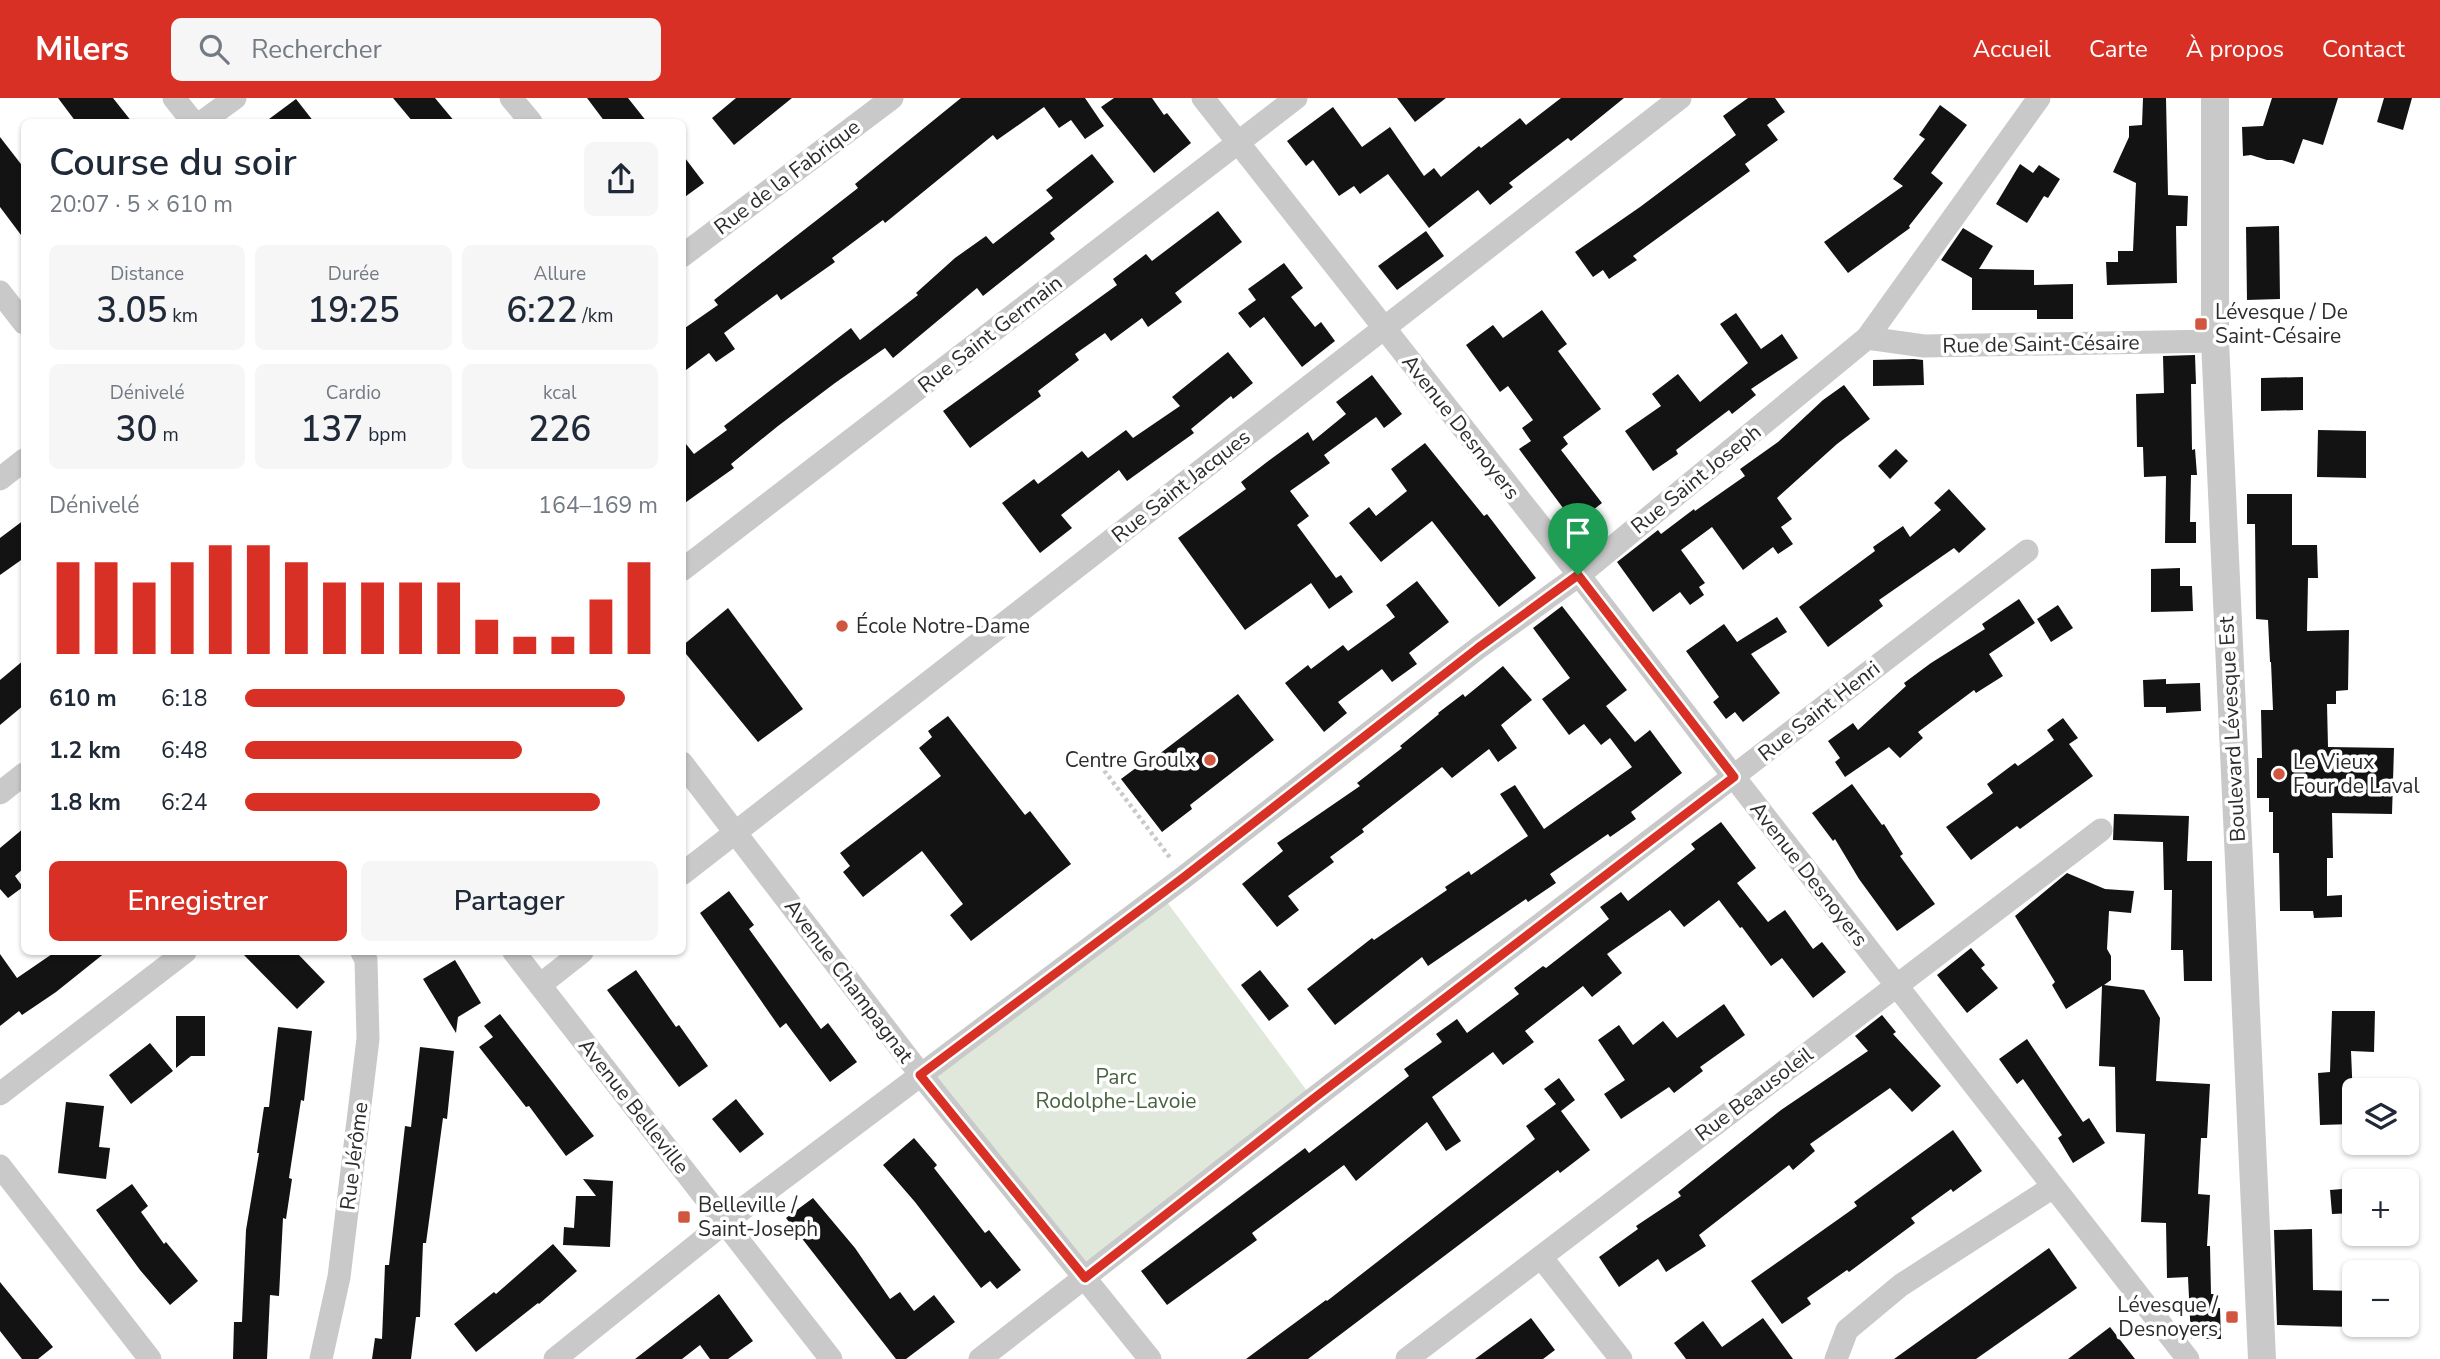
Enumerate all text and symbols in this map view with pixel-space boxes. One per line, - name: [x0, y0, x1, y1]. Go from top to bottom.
- search box: [171, 18, 661, 81]
- text: Milers: [35, 27, 129, 72]
- icon: search: [195, 30, 233, 68]
- text: Rechercher: [251, 32, 382, 67]
- text: Accueil: [1973, 33, 2051, 65]
- text: Carte: [2089, 33, 2148, 65]
- text: À propos: [2186, 33, 2284, 65]
- text: Contact: [2322, 33, 2405, 65]
- street label: Rue de la Fabrique: [708, 113, 866, 241]
- text: Course du soir: [49, 137, 297, 188]
- button: share: [584, 142, 658, 216]
- text: 20:07 · 5 × 610 m: [49, 189, 233, 220]
- text: Distance: [110, 261, 184, 287]
- text: Durée: [328, 261, 379, 287]
- text: Allure: [534, 261, 586, 287]
- street label: Rue Saint Germain: [912, 269, 1068, 399]
- text: 3.05: [96, 287, 167, 334]
- text: 19:25: [307, 287, 400, 334]
- text: 6:22: [506, 287, 577, 334]
- place label: Lévesque / De Saint-Césaire: [2215, 298, 2348, 350]
- text: km: [167, 303, 198, 329]
- text: /km: [577, 303, 613, 329]
- marker: Lévesque / De Saint-Césaire: [2193, 316, 2209, 332]
- street label: Rue de Saint-Césaire: [1942, 328, 2140, 360]
- street label: Avenue Desnoyers: [1396, 349, 1526, 505]
- text: Dénivelé: [110, 380, 185, 406]
- text: Cardio: [326, 380, 381, 406]
- text: kcal: [543, 380, 577, 406]
- text: 30: [116, 406, 158, 453]
- text: 137: [300, 406, 363, 453]
- text: 226: [528, 406, 591, 453]
- street label: Rue Saint Joseph: [1625, 418, 1767, 540]
- text: m: [158, 422, 179, 448]
- text: bpm: [363, 422, 407, 448]
- street label: Rue Saint Jacques: [1106, 423, 1256, 549]
- text: Dénivelé: [49, 490, 140, 521]
- text: 164–169 m: [538, 490, 658, 521]
- pin: [1548, 503, 1608, 575]
- icon: arrive: [1559, 514, 1597, 552]
- place label: École Notre-Dame: [856, 612, 1030, 640]
- street label: Boulevard Lévesque Est: [2212, 615, 2252, 843]
- marker: École Notre-Dame: [834, 618, 850, 634]
- street label: Rue Saint Henri: [1752, 655, 1886, 767]
- text: 610 m: [49, 683, 117, 714]
- text: 6:18: [161, 683, 208, 714]
- text: 1.2 km: [49, 735, 121, 766]
- text: 6:48: [161, 735, 208, 766]
- place label: Centre Groulx: [1065, 746, 1196, 774]
- place label: Le Vieux Four de Laval: [2293, 748, 2420, 800]
- marker: Centre Groulx: [1202, 752, 1218, 768]
- marker: Le Vieux Four de Laval: [2271, 766, 2287, 782]
- text: 1.8 km: [49, 787, 121, 818]
- text: 6:24: [161, 787, 208, 818]
- street label: Avenue Desnoyers: [1744, 796, 1874, 952]
- button: Enregistrer: [49, 861, 347, 941]
- button: Partager: [361, 861, 658, 941]
- street label: Avenue Champagnat: [778, 893, 920, 1069]
- street label: Avenue Belleville: [572, 1032, 696, 1180]
- street label: Rue Beausoleil: [1689, 1040, 1819, 1148]
- park label: Parc Rodolphe-Lavoie: [1036, 1063, 1196, 1115]
- map controls: [2342, 1078, 2419, 1337]
- button: layers: [2342, 1078, 2419, 1155]
- street label: Rue Jérôme: [333, 1100, 375, 1212]
- button: +: [2342, 1169, 2419, 1246]
- place label: Belleville / Saint-Joseph: [698, 1191, 818, 1243]
- marker: Belleville / Saint-Joseph: [676, 1209, 692, 1225]
- button: −: [2342, 1260, 2419, 1337]
- place label: Lévesque / Desnoyers: [2117, 1291, 2219, 1343]
- marker: Lévesque / Desnoyers: [2224, 1309, 2240, 1325]

